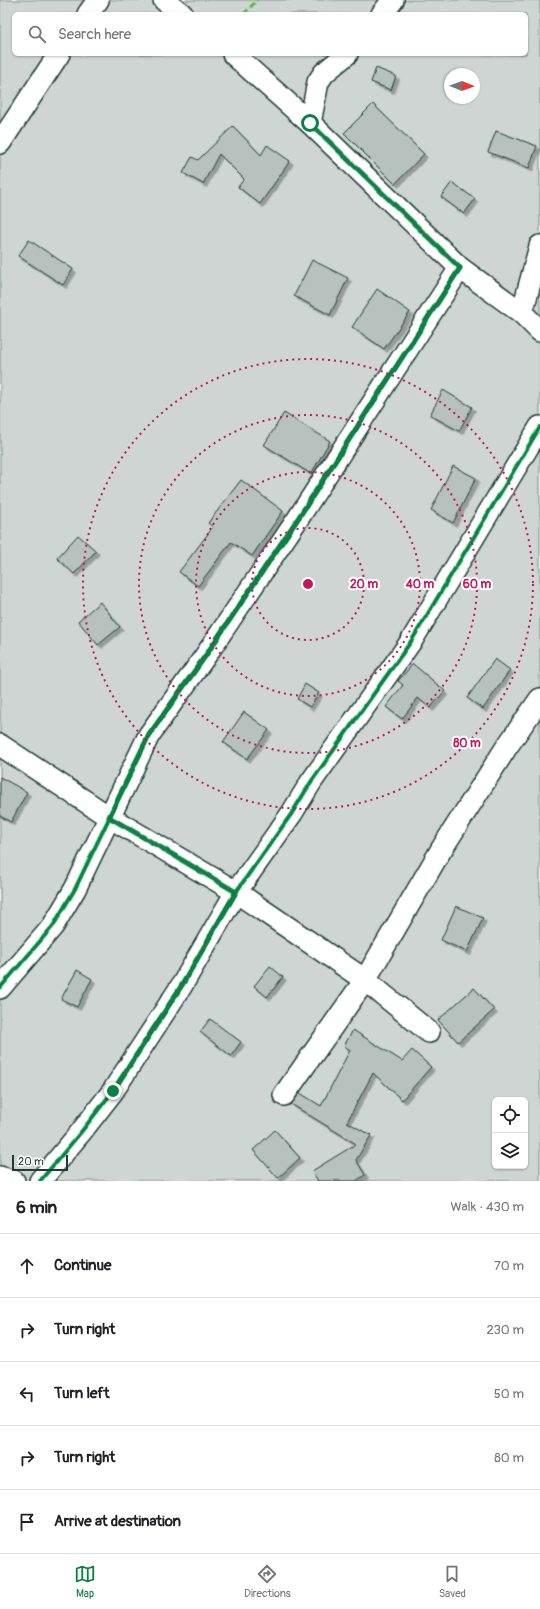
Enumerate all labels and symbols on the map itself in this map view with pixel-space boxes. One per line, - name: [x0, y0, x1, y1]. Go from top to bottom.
- north arrow: [444, 68, 480, 104]
- route start: [301, 114, 319, 132]
- centre of rings: [301, 577, 315, 591]
- text: 20 m: [350, 577, 378, 592]
- text: 40 m: [405, 577, 435, 592]
- text: 60 m: [463, 577, 492, 592]
- text: 80 m: [453, 736, 481, 751]
- route end: [104, 1082, 122, 1100]
- scale bar: [12, 1153, 68, 1172]

